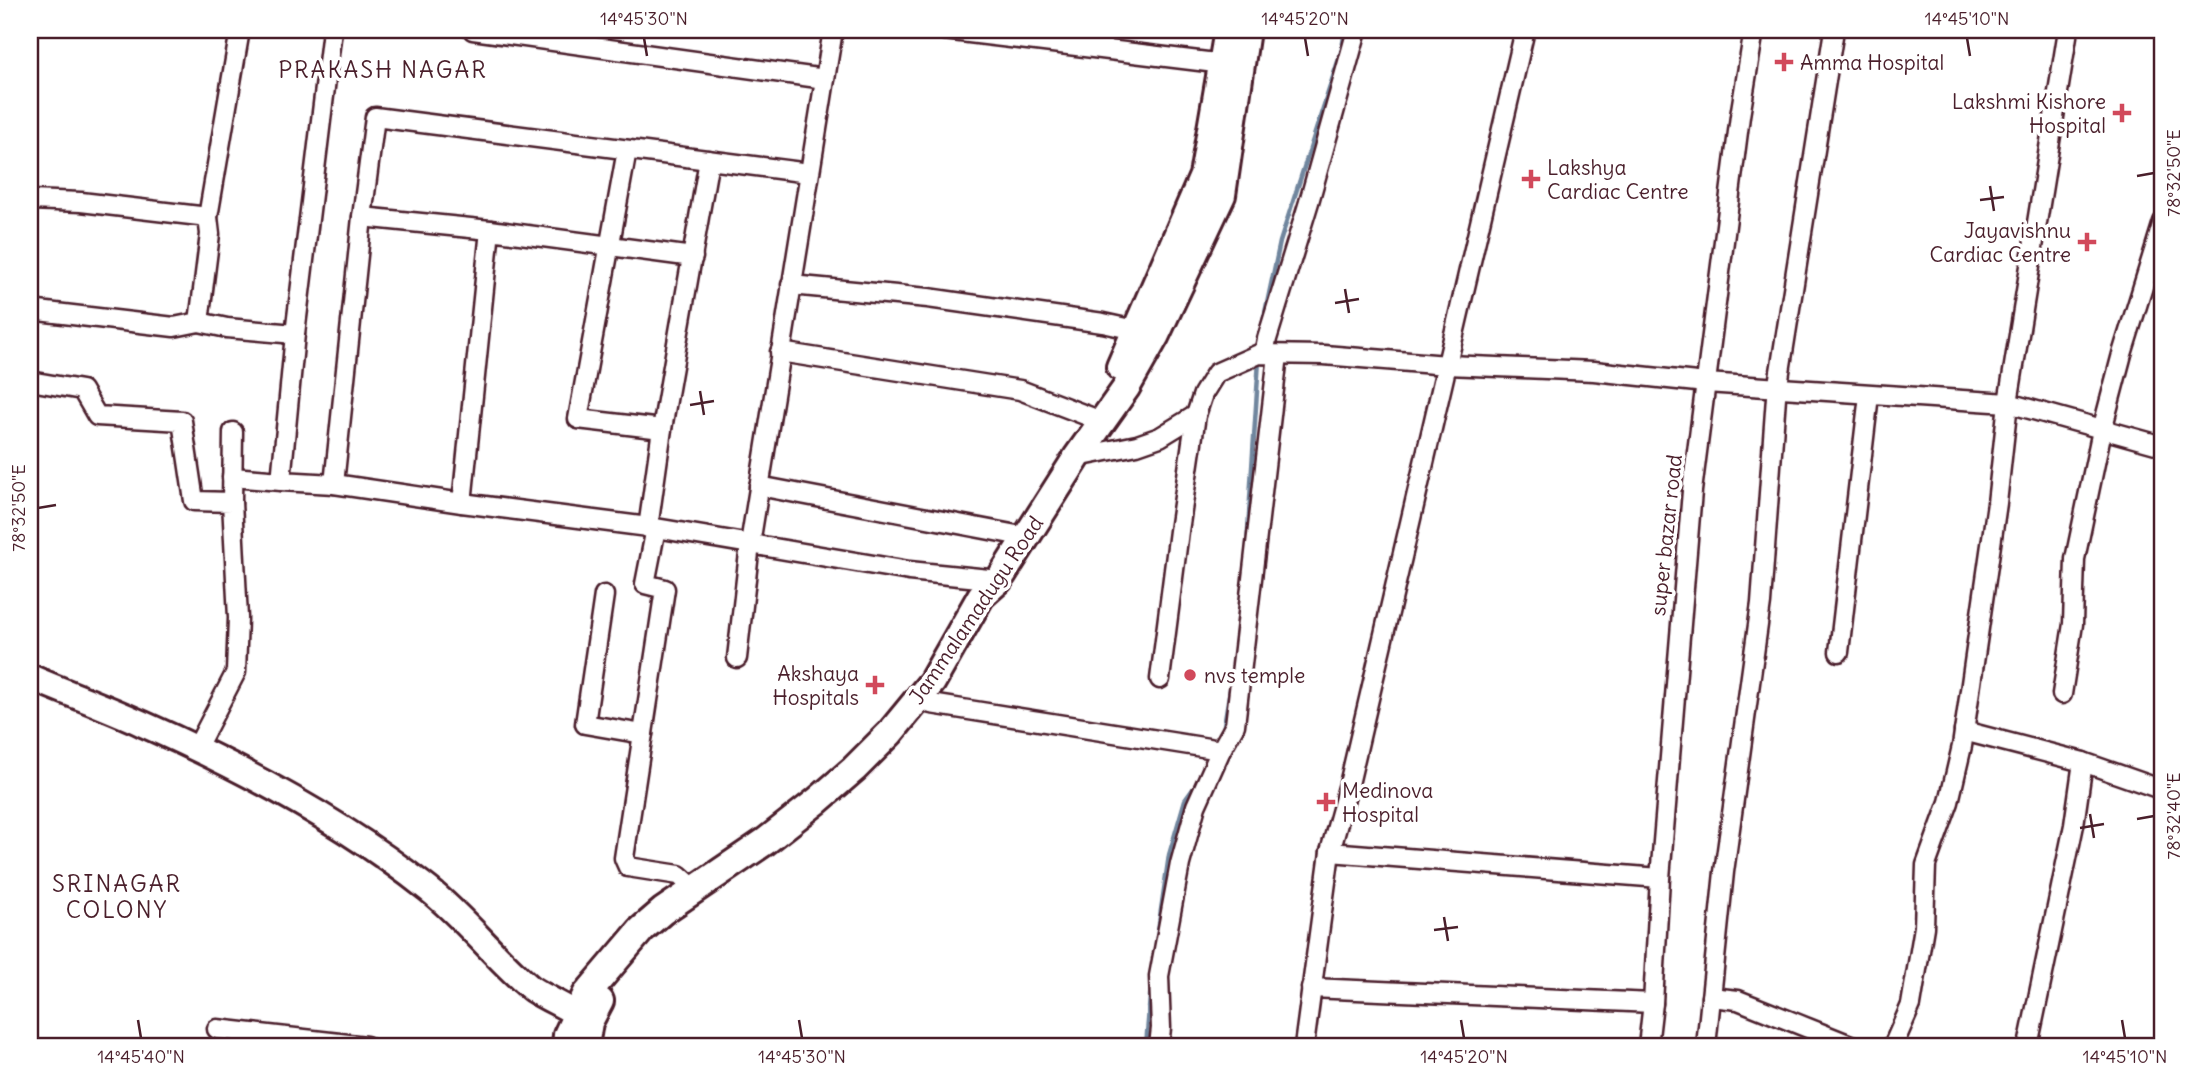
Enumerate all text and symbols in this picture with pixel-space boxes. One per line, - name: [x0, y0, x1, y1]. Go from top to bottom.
- text: 14°45'30"N: [600, 7, 688, 30]
- text: 14°45'20"N: [1261, 7, 1349, 30]
- text: 14°45'10"N: [1925, 7, 2009, 30]
- place label: Amma Hospital: [1800, 49, 1944, 76]
- marker: Amma Hospital: [1774, 52, 1794, 72]
- district label: PRAKASH NAGAR: [278, 55, 488, 84]
- place label: Lakshmi Kishore Hospital: [1952, 88, 2106, 139]
- marker: Lakshmi Kishore Hospital: [2112, 103, 2132, 123]
- text: 78°32'50"E: [2162, 129, 2185, 217]
- place label: Lakshya Cardiac Centre: [1547, 154, 1689, 205]
- marker: Lakshya Cardiac Centre: [1521, 169, 1541, 189]
- place label: Jayavishnu Cardiac Centre: [1930, 217, 2071, 268]
- marker: Jayavishnu Cardiac Centre: [2077, 232, 2097, 252]
- street label: super bazar road: [1644, 453, 1688, 617]
- text: 78°32'50"E: [7, 464, 30, 552]
- street label: Jammalamadugu Road: [903, 511, 1049, 709]
- place label: Akshaya Hospitals: [773, 660, 859, 711]
- place label: nvs temple: [1204, 662, 1305, 689]
- marker: nvs temple: [1182, 667, 1198, 683]
- marker: Akshaya Hospitals: [865, 675, 885, 695]
- text: 78°32'40"E: [2162, 772, 2185, 860]
- place label: Medinova Hospital: [1342, 777, 1433, 828]
- marker: Medinova Hospital: [1316, 792, 1336, 812]
- district label: SRINAGAR COLONY: [52, 869, 182, 924]
- text: 14°45'40"N: [97, 1045, 185, 1068]
- text: 14°45'30"N: [758, 1045, 846, 1068]
- text: 14°45'20"N: [1420, 1045, 1508, 1068]
- text: 14°45'10"N: [2083, 1045, 2167, 1068]

